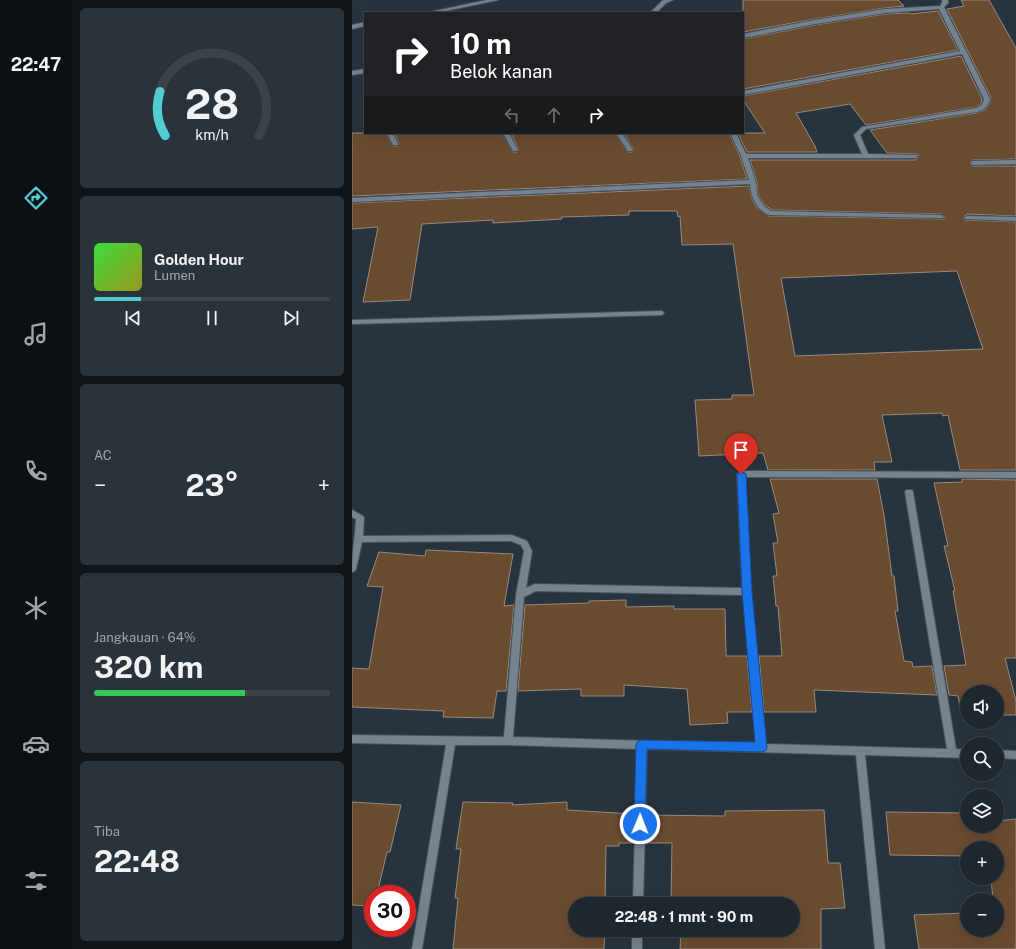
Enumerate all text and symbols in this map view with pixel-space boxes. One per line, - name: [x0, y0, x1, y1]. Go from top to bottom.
- text: 10 m: [450, 27, 511, 60]
- icon: right: [384, 28, 436, 80]
- text: 22:47: [11, 54, 61, 75]
- text: Belok kanan: [450, 61, 553, 82]
- text: 28: [185, 79, 239, 128]
- icon: left: [501, 104, 523, 126]
- icon: ahead: [543, 104, 565, 126]
- icon: right: [585, 104, 607, 126]
- text: km/h: [195, 126, 229, 143]
- icon: directions: [22, 184, 50, 212]
- text: Golden Hour: [154, 251, 244, 268]
- text: Lumen: [154, 268, 195, 283]
- icon: previous: [122, 307, 144, 329]
- icon: pause: [201, 307, 223, 329]
- icon: next: [280, 307, 302, 329]
- icon: music: [22, 320, 50, 348]
- pin: [724, 433, 758, 474]
- icon: arrive: [730, 439, 752, 461]
- text: AC: [94, 448, 112, 463]
- icon: phone: [22, 457, 50, 485]
- text: 23°: [185, 467, 239, 503]
- text: −: [94, 472, 106, 498]
- text: +: [318, 472, 330, 498]
- icon: climate: [22, 594, 50, 622]
- text: Jangkauan · 64%: [94, 630, 196, 645]
- text: 320 km: [94, 649, 203, 685]
- map controls: [960, 685, 1004, 937]
- button: sound: [960, 685, 1004, 729]
- icon: car: [22, 730, 50, 758]
- button: search: [960, 737, 1004, 781]
- button: layers: [960, 789, 1004, 833]
- position arrow: [619, 803, 661, 845]
- text: Tiba: [94, 824, 120, 839]
- button: +: [960, 841, 1004, 885]
- text: 22:48: [94, 843, 180, 879]
- icon: filters: [22, 867, 50, 895]
- speed limit sign: 30: [364, 885, 416, 937]
- button: −: [960, 893, 1004, 937]
- text: 22:48 · 1 mnt · 90 m: [615, 908, 753, 925]

